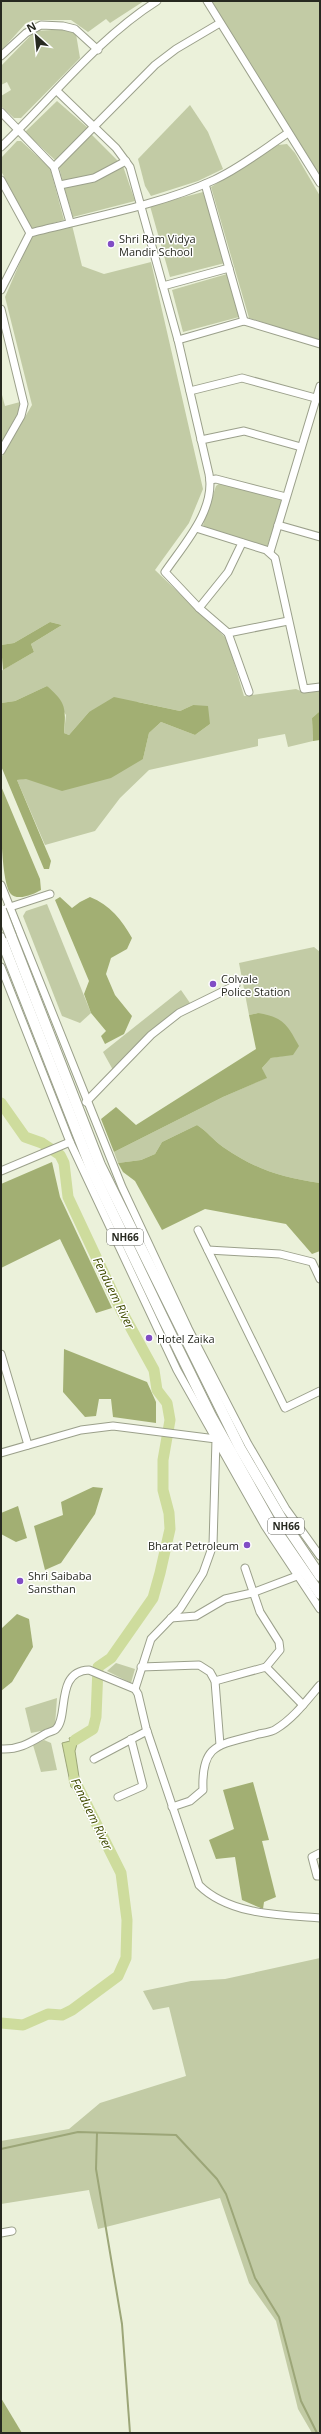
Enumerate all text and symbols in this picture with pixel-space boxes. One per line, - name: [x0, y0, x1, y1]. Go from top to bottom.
- north arrow: [16, 16, 56, 56]
- text: N: [24, 18, 39, 35]
- place label: Shri Ram Vidya Mandir School: [119, 231, 196, 259]
- marker: Shri Ram Vidya Mandir School: [106, 239, 116, 249]
- place label: Colvale Police Station: [221, 971, 290, 999]
- marker: Colvale Police Station: [208, 979, 218, 989]
- road number: NH66: [107, 1229, 143, 1245]
- water label: Fenduem River: [89, 1254, 139, 1333]
- place label: Hotel Zaika: [157, 1331, 215, 1346]
- marker: Hotel Zaika: [144, 1333, 154, 1343]
- road number: NH66: [268, 1518, 304, 1534]
- place label: Bharat Petroleum: [148, 1538, 239, 1553]
- marker: Bharat Petroleum: [242, 1540, 252, 1550]
- place label: Shri Saibaba Sansthan: [28, 1568, 92, 1596]
- marker: Shri Saibaba Sansthan: [15, 1576, 25, 1586]
- water label: Fenduem River: [67, 1775, 117, 1854]

